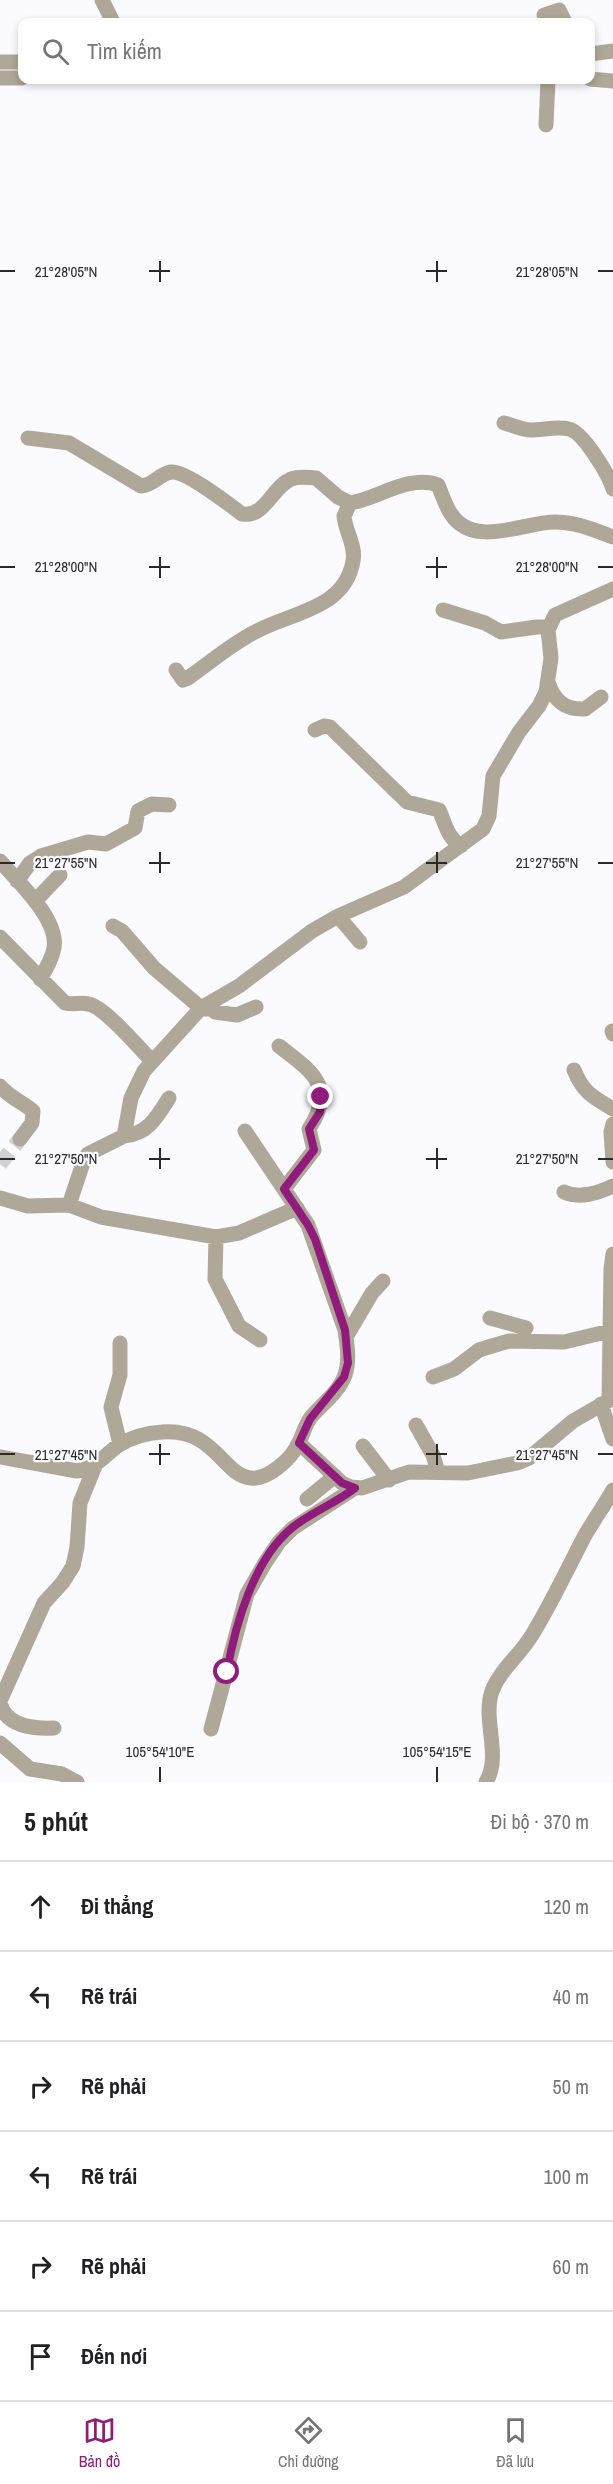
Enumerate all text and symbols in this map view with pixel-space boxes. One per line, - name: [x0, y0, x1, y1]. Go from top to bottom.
- search box: [18, 18, 595, 84]
- icon: search: [39, 35, 72, 68]
- text: Tìm kiếm: [87, 36, 162, 66]
- text: 21°28'05"N: [35, 261, 97, 282]
- text: 21°28'05"N: [516, 261, 578, 282]
- text: 21°28'00"N: [35, 556, 97, 577]
- text: 21°28'00"N: [516, 556, 578, 577]
- text: 21°27'55"N: [35, 852, 97, 873]
- text: 21°27'55"N: [516, 852, 578, 873]
- route end: [307, 1083, 333, 1109]
- text: 21°27'50"N: [35, 1148, 97, 1169]
- text: 21°27'50"N: [516, 1148, 578, 1169]
- text: 21°27'45"N: [35, 1444, 97, 1465]
- text: 21°27'45"N: [516, 1444, 578, 1465]
- route start: [213, 1658, 239, 1684]
- text: 105°54'10"E: [126, 1741, 194, 1762]
- text: 105°54'15"E: [403, 1741, 471, 1762]
- text: 5 phút: [24, 1804, 88, 1839]
- text: Đi bộ · 370 m: [491, 1808, 589, 1835]
- icon: ahead: [24, 1890, 57, 1923]
- text: Đi thẳng: [81, 1891, 153, 1921]
- text: 120 m: [543, 1893, 589, 1920]
- icon: left: [24, 1980, 57, 2013]
- text: Rẽ trái: [81, 1981, 137, 2011]
- text: 40 m: [553, 1983, 589, 2010]
- icon: right: [24, 2070, 57, 2103]
- text: Rẽ phải: [81, 2071, 146, 2101]
- text: 50 m: [553, 2073, 589, 2100]
- icon: left: [24, 2160, 57, 2193]
- text: Rẽ trái: [81, 2161, 137, 2191]
- text: 100 m: [543, 2163, 589, 2190]
- icon: right: [24, 2250, 57, 2283]
- text: Rẽ phải: [81, 2251, 146, 2281]
- text: 60 m: [553, 2253, 589, 2280]
- icon: arrive: [24, 2340, 57, 2373]
- text: Đến nơi: [81, 2341, 147, 2371]
- tab: Bản đồ: [79, 2414, 120, 2472]
- tab: Chỉ đường: [278, 2414, 339, 2472]
- tab: Đã lưu: [496, 2414, 534, 2472]

